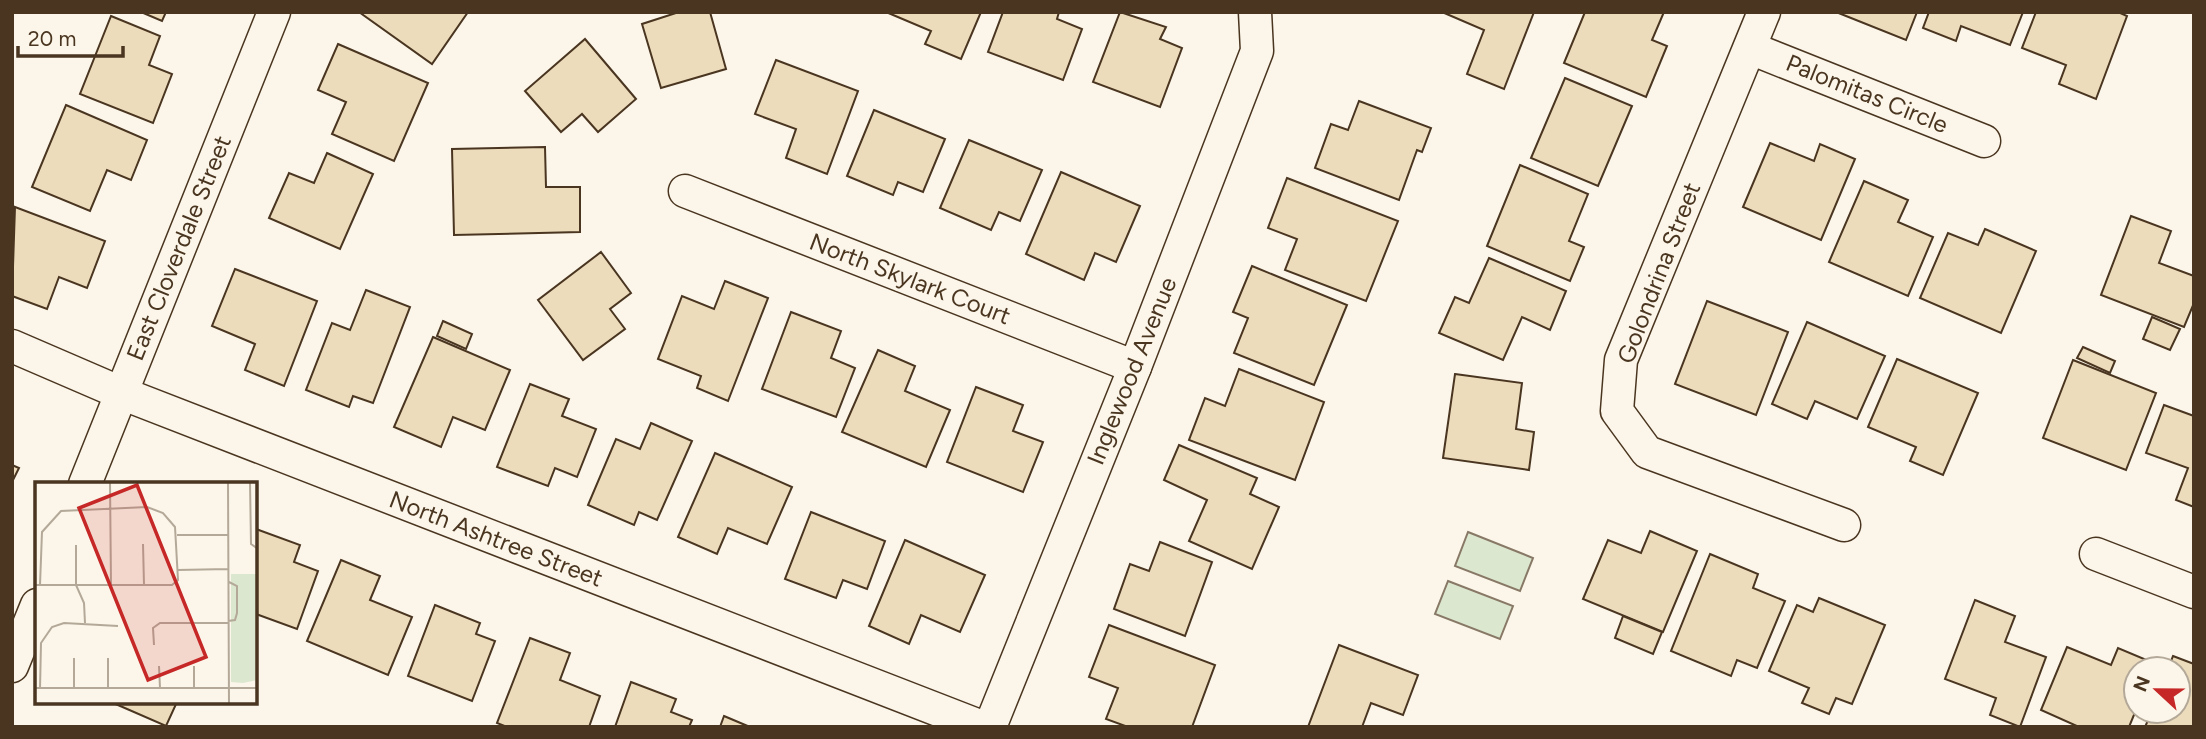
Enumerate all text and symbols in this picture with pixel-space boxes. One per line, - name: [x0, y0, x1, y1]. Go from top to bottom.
- scale bar: [18, 14, 122, 58]
- text: 20 m: [28, 26, 76, 51]
- street label: Palomitas Circle: [1782, 48, 1952, 139]
- street label: East Cloverdale Street: [120, 131, 237, 365]
- street label: Golondrina Street: [1611, 178, 1706, 367]
- street label: North Skylark Court: [806, 227, 1015, 330]
- street label: Inglewood Avenue: [1081, 273, 1182, 469]
- inset map: [35, 482, 257, 704]
- street label: North Ashtree Street: [385, 484, 607, 593]
- north arrow: [2122, 655, 2192, 725]
- text: N: [2128, 673, 2155, 695]

